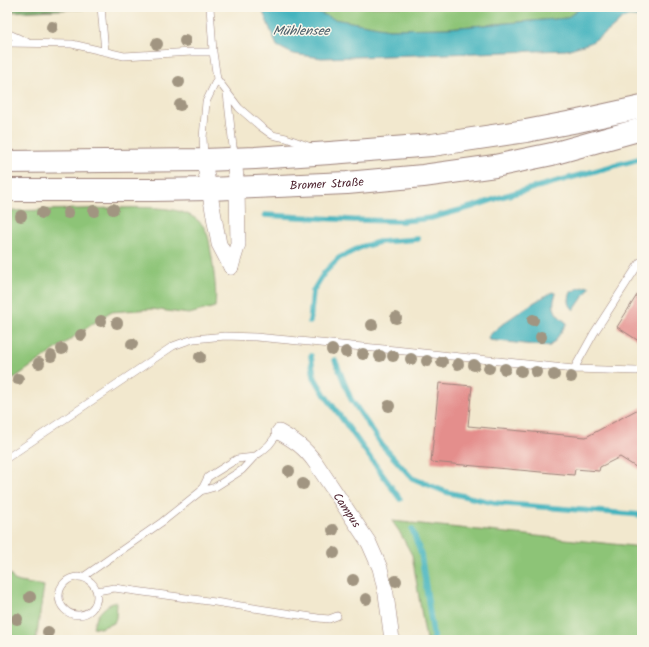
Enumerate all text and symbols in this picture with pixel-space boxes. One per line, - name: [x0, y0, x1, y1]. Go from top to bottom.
- water label: Mühlensee: [273, 21, 330, 42]
- street label: Bromer Straße: [290, 172, 365, 195]
- street label: Campus: [328, 488, 366, 532]

